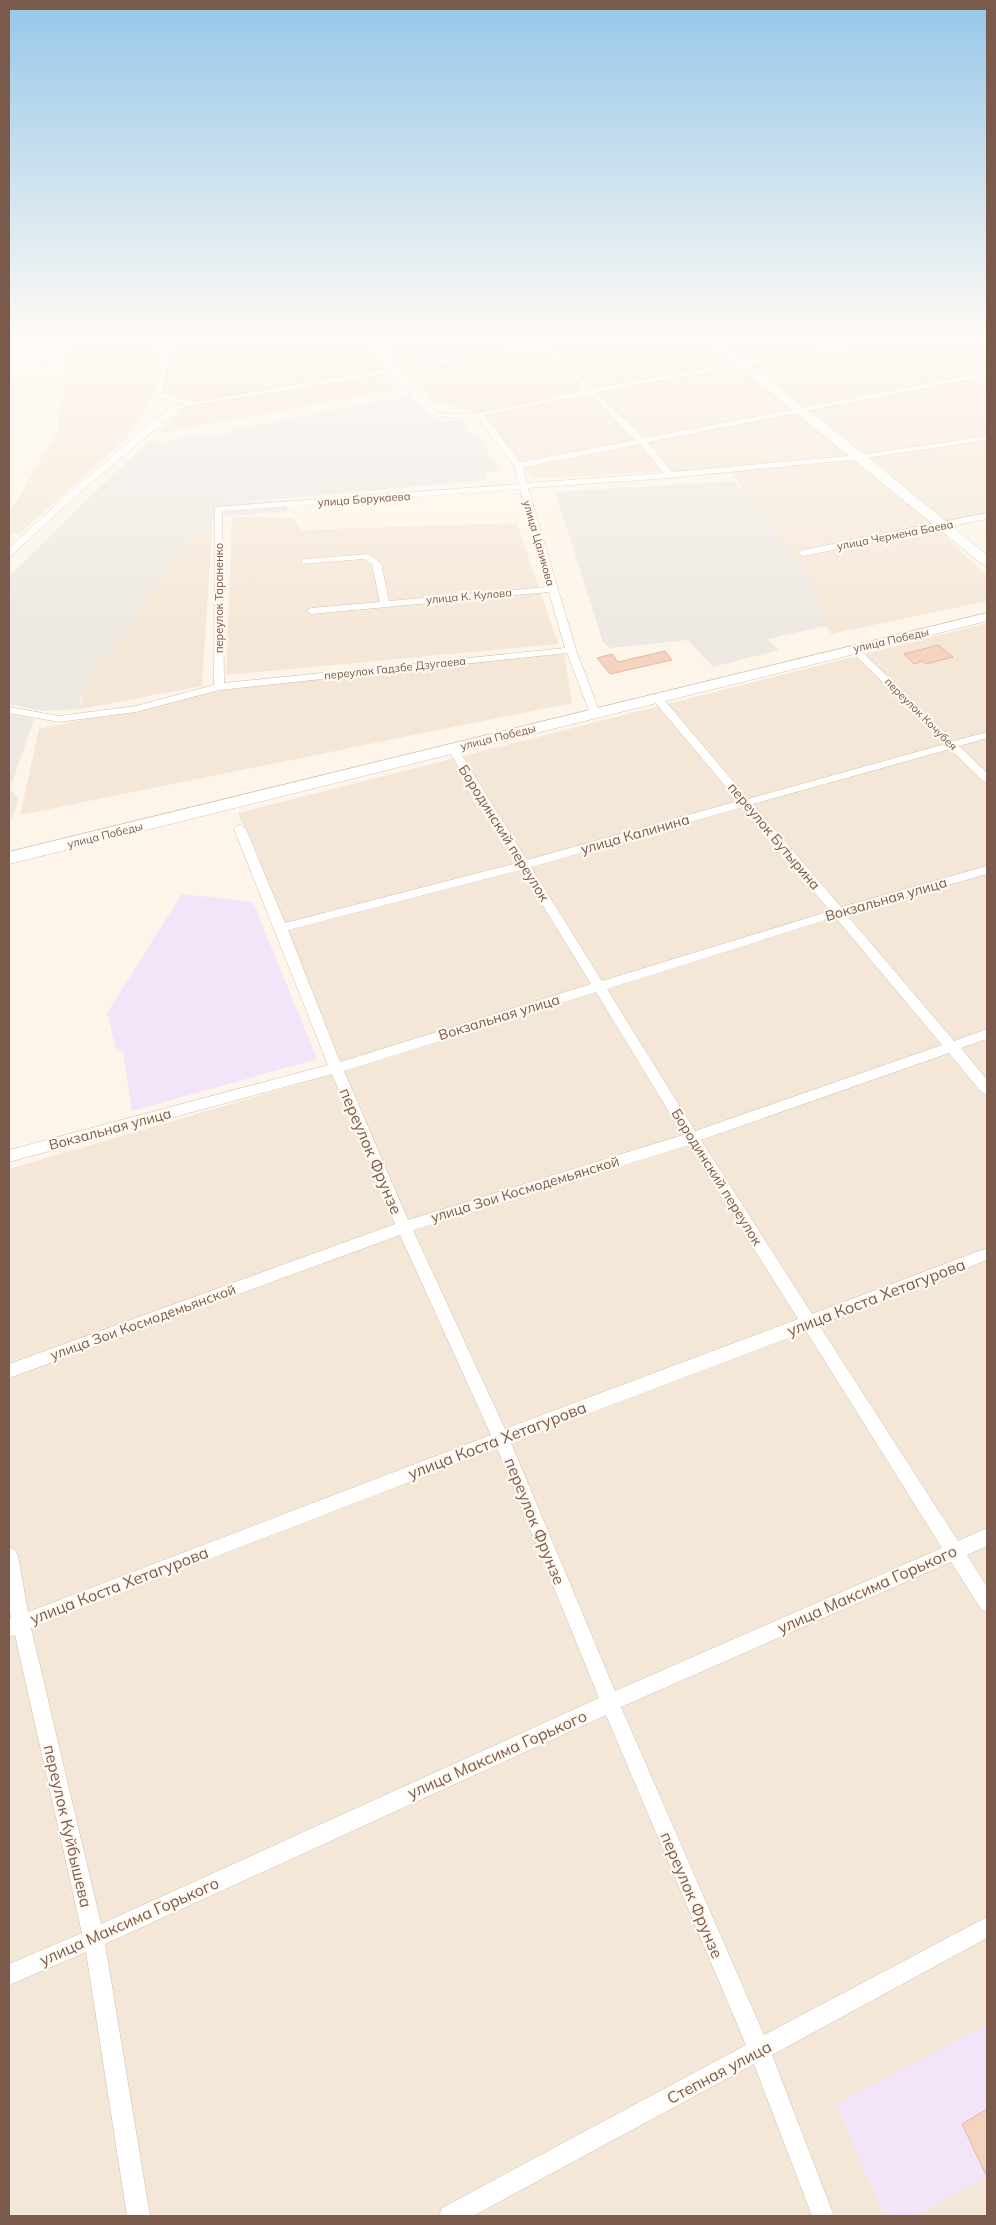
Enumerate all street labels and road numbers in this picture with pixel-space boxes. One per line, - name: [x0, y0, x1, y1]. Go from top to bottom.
- street label: улица Борукаева: [317, 489, 411, 509]
- street label: улица Цаликова: [520, 498, 558, 588]
- street label: улица Чермена Баева: [836, 517, 954, 553]
- street label: переулок Тараненко: [212, 543, 226, 653]
- street label: улица К. Кулова: [426, 585, 512, 607]
- street label: улица Победы: [852, 625, 930, 655]
- street label: переулок Гадзбе Дзугаева: [323, 654, 467, 682]
- street label: переулок Кочубея: [882, 675, 960, 753]
- street label: улица Победы: [459, 721, 537, 753]
- street label: Бородинский переулок: [455, 761, 554, 905]
- street label: переулок Бутырина: [724, 779, 824, 893]
- street label: улица Калинина: [579, 810, 691, 858]
- street label: улица Победы: [66, 819, 144, 851]
- street label: Вокзальная улица: [823, 873, 949, 925]
- street label: Вокзальная улица: [436, 990, 562, 1044]
- street label: переулок Фрунзе: [335, 1085, 407, 1217]
- street label: Вокзальная улица: [47, 1104, 173, 1154]
- street label: Бородинский переулок: [668, 1105, 767, 1249]
- street label: улица Зои Космодемьянской: [429, 1152, 621, 1226]
- street label: улица Коста Хетагурова: [784, 1254, 968, 1340]
- street label: улица Зои Космодемьянской: [48, 1280, 238, 1364]
- street label: улица Коста Хетагурова: [405, 1397, 589, 1483]
- street label: переулок Фрунзе: [500, 1455, 570, 1588]
- street label: улица Максима Горького: [774, 1540, 960, 1638]
- street label: улица Коста Хетагурова: [27, 1542, 211, 1628]
- street label: улица Максима Горького: [404, 1705, 590, 1803]
- street label: переулок Куйбышева: [40, 1743, 96, 1909]
- street label: переулок Фрунзе: [656, 1829, 728, 1961]
- street label: улица Максима Горького: [36, 1872, 222, 1970]
- street label: Степная улица: [663, 2036, 775, 2108]

